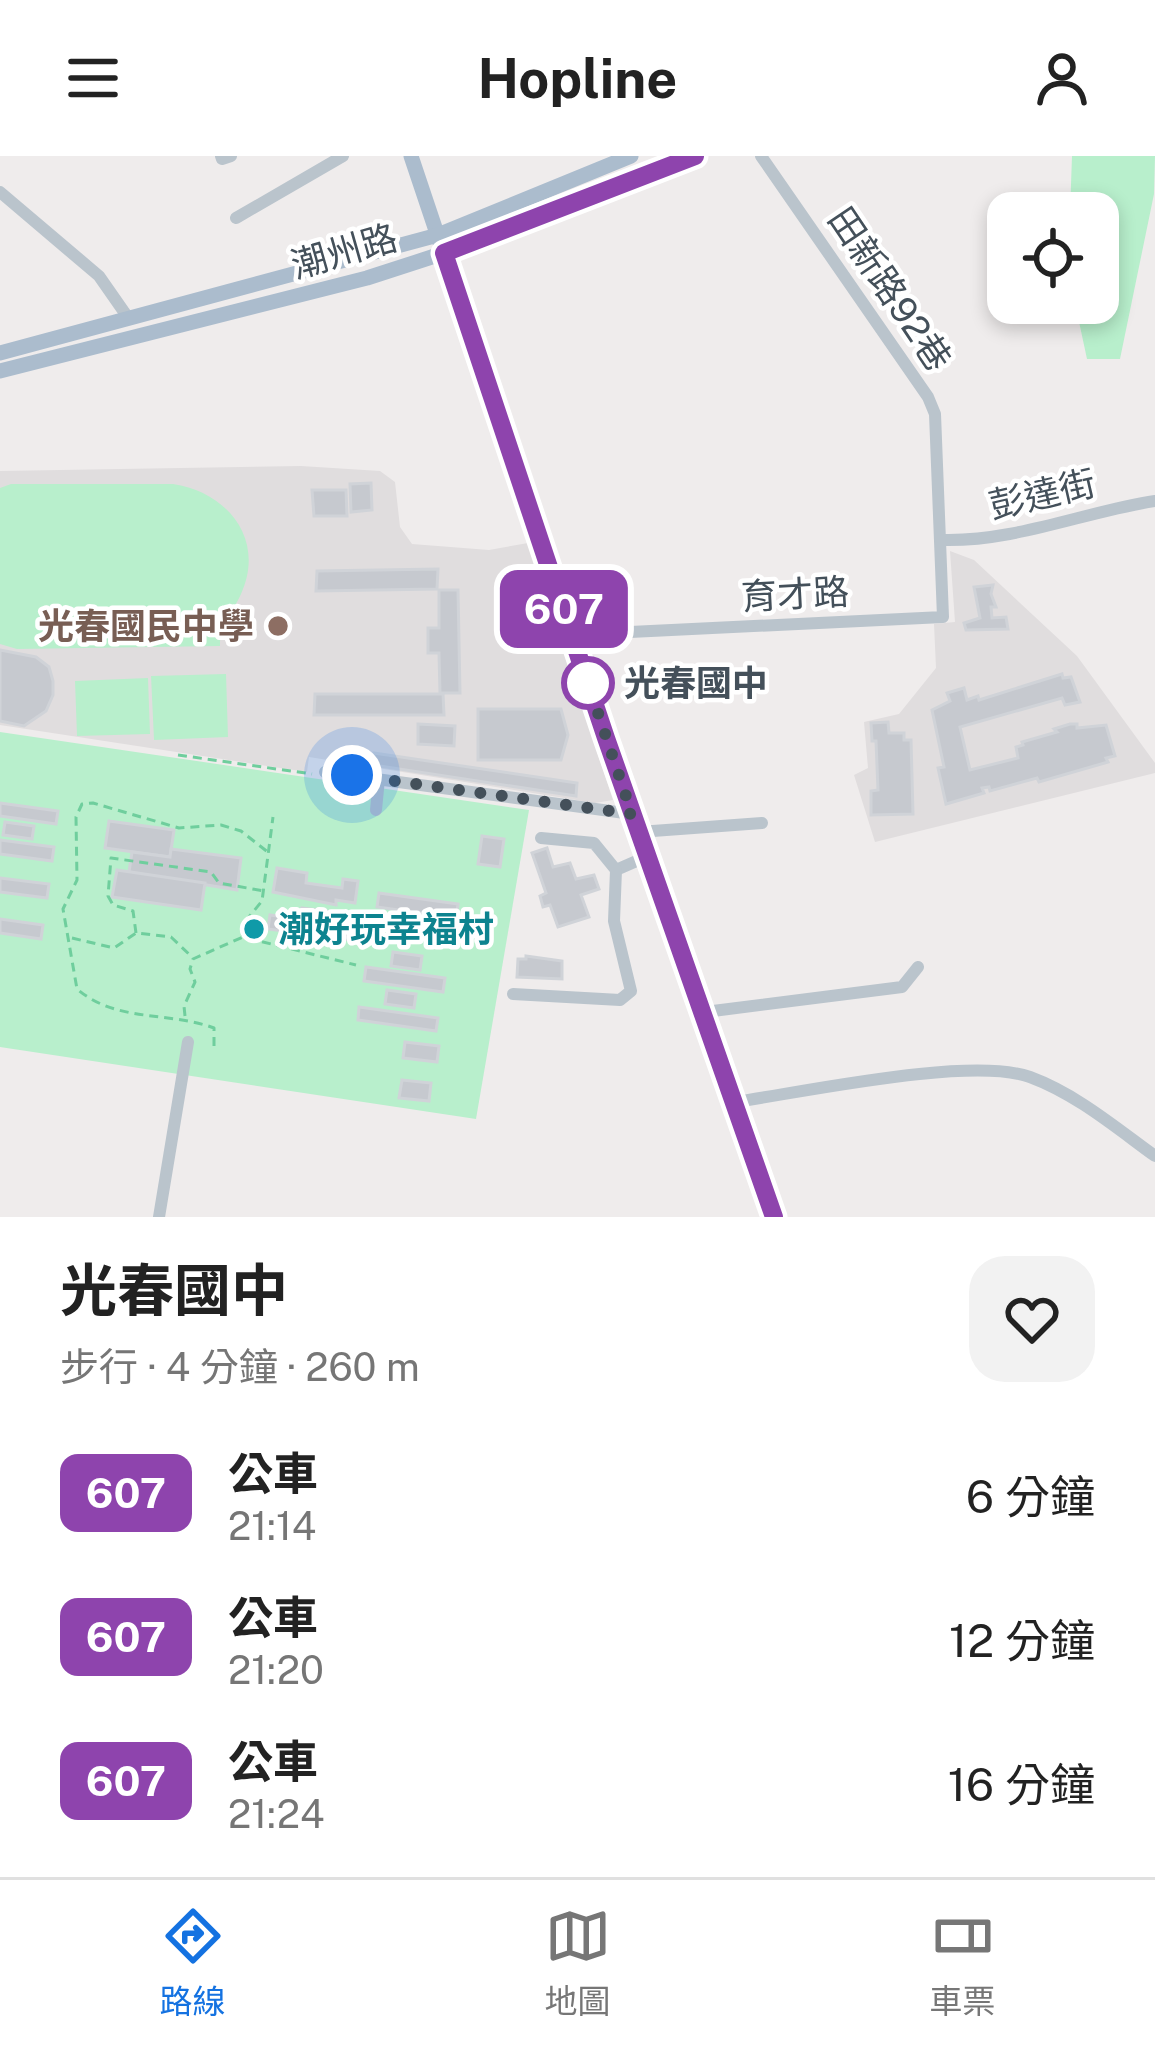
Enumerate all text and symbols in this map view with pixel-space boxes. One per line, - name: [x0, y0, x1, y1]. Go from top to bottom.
- icon: menu: [60, 45, 126, 111]
- icon: person: [1029, 45, 1095, 111]
- text: Hopline: [478, 47, 677, 110]
- map controls: [987, 192, 1119, 324]
- button: locate: [987, 192, 1119, 324]
- street label: 田新路92巷: [820, 199, 960, 379]
- street label: 潮州路: [286, 216, 402, 286]
- street label: 彭達街: [985, 461, 1099, 527]
- line badge: 607: [495, 570, 633, 648]
- street label: 育才路: [740, 570, 850, 618]
- text: 607: [524, 584, 604, 633]
- place label: 光春國民中學: [38, 605, 254, 647]
- marker: 光春國民中學: [265, 613, 291, 639]
- marker: 光春國中: [563, 658, 613, 708]
- place label: 光春國中: [624, 662, 768, 704]
- your location: [322, 745, 382, 805]
- place label: 潮好玩幸福村: [278, 908, 494, 950]
- marker: 潮好玩幸福村: [241, 916, 267, 942]
- button: heart: [969, 1256, 1095, 1382]
- text: 光春國中: [60, 1257, 288, 1324]
- text: 步行 · 4 分鐘 · 260 m: [60, 1344, 420, 1390]
- text: 公車: [228, 1447, 318, 1500]
- text: 607: [86, 1468, 166, 1517]
- text: 6 分鐘: [966, 1470, 1095, 1523]
- text: 21:14: [228, 1503, 316, 1549]
- text: 公車: [228, 1591, 318, 1644]
- text: 607: [86, 1612, 166, 1661]
- text: 12 分鐘: [949, 1614, 1095, 1667]
- text: 21:20: [228, 1647, 324, 1693]
- text: 公車: [228, 1735, 318, 1788]
- text: 607: [86, 1756, 166, 1805]
- text: 16 分鐘: [948, 1758, 1095, 1811]
- text: 21:24: [228, 1791, 324, 1837]
- tab: 路線: [160, 1903, 226, 2023]
- tab: 地圖: [545, 1903, 611, 2023]
- tab: 車票: [930, 1903, 996, 2023]

